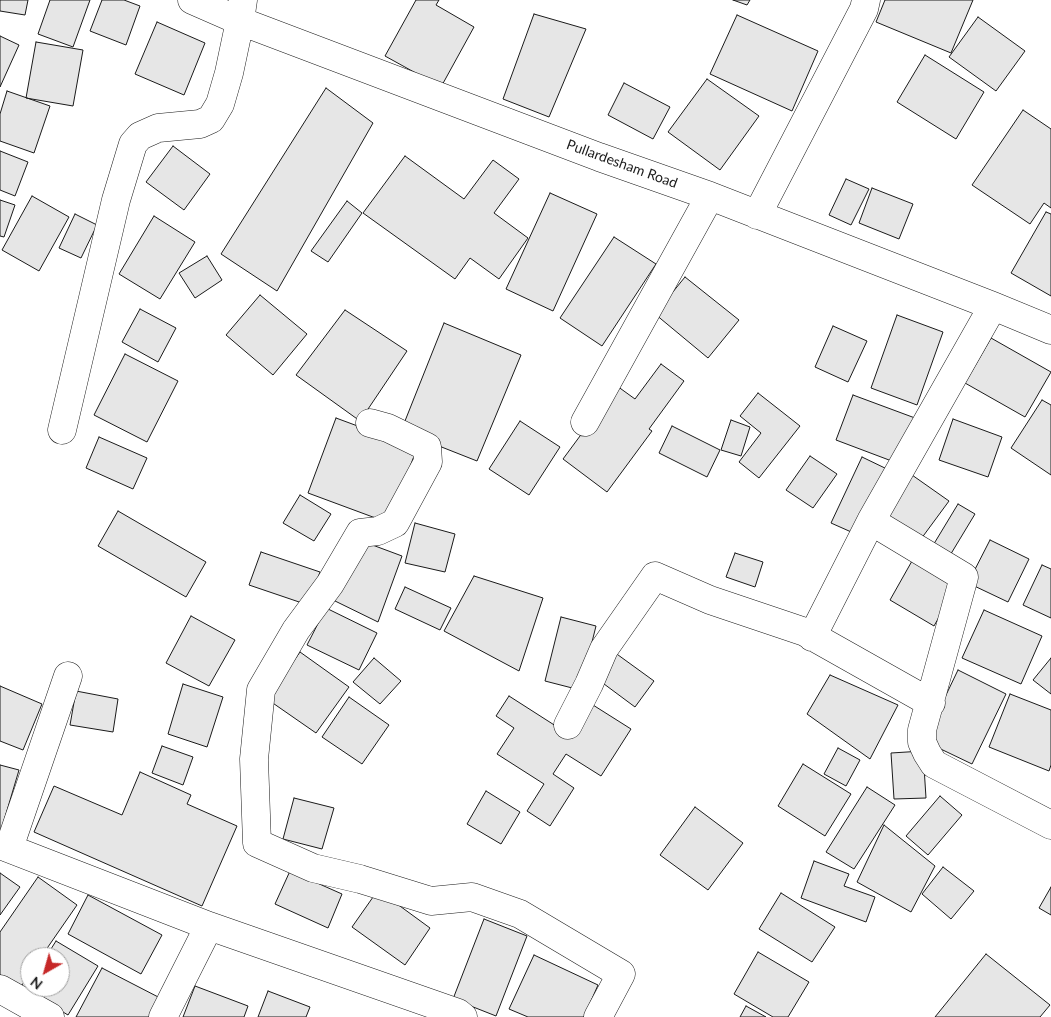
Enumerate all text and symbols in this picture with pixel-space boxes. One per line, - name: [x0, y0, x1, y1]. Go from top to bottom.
- street label: Pullardesham Road: [564, 136, 680, 192]
- north arrow: [20, 947, 70, 997]
- text: N: [27, 973, 46, 993]

